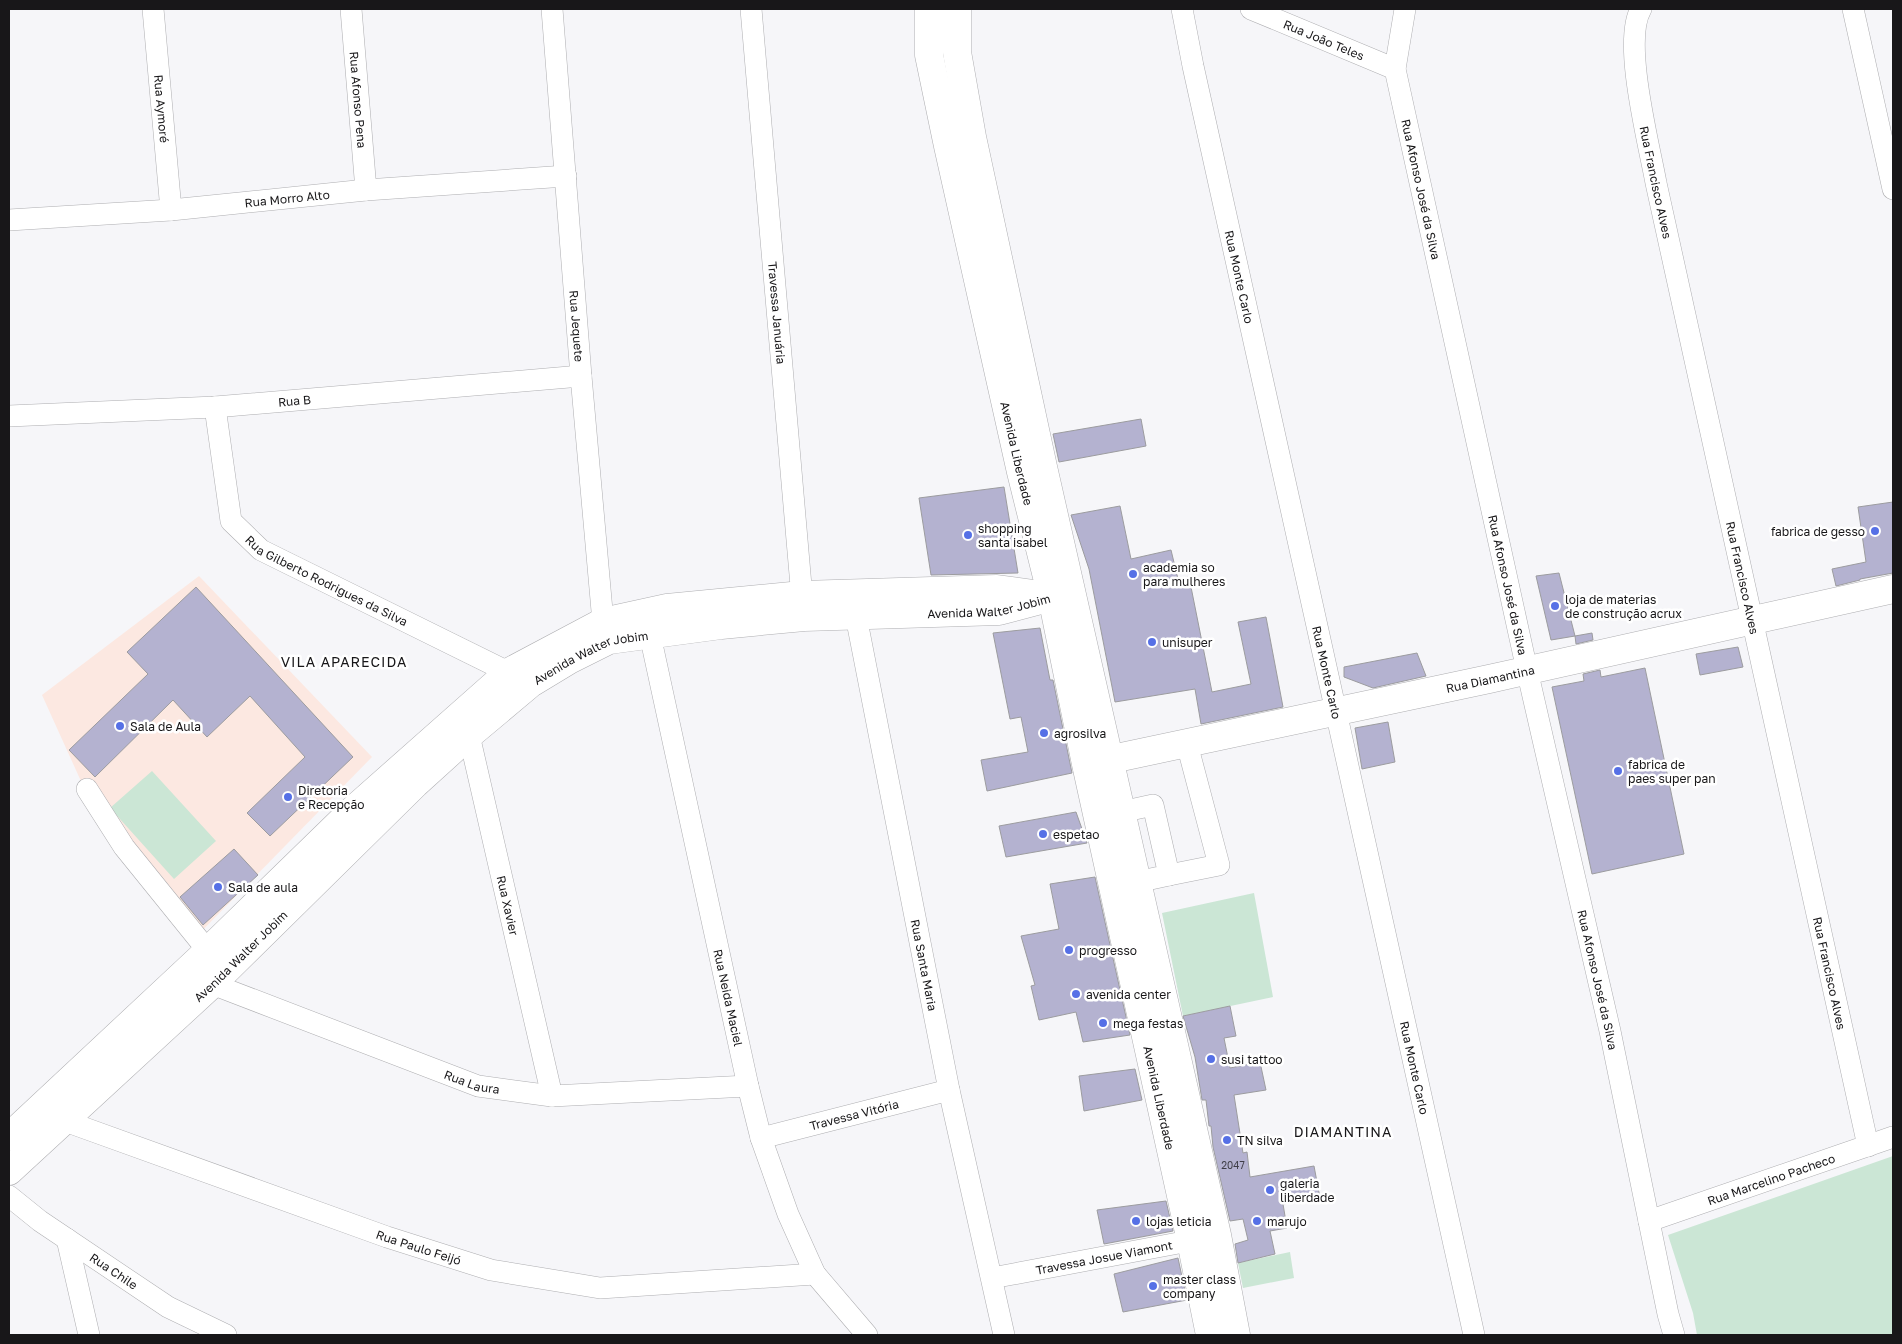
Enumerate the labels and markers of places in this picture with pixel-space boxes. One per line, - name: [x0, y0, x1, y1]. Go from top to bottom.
- place label: shopping santa isabel: [978, 521, 1048, 550]
- place label: fabrica de gesso: [1771, 524, 1865, 539]
- marker: fabrica de gesso: [1869, 525, 1881, 537]
- marker: shopping santa isabel: [962, 529, 974, 541]
- place label: academia so para mulheres: [1143, 560, 1225, 589]
- marker: academia so para mulheres: [1127, 568, 1139, 580]
- place label: loja de materias de construção acrux: [1565, 592, 1682, 621]
- marker: loja de materias de construção acrux: [1549, 600, 1561, 612]
- place label: unisuper: [1162, 635, 1213, 650]
- marker: unisuper: [1146, 636, 1158, 648]
- place label: Sala de Aula: [130, 719, 201, 734]
- marker: Sala de Aula: [114, 720, 126, 732]
- place label: agrosilva: [1054, 726, 1106, 741]
- marker: agrosilva: [1038, 727, 1050, 739]
- place label: fabrica de paes super pan: [1628, 757, 1716, 786]
- marker: fabrica de paes super pan: [1612, 765, 1624, 777]
- place label: Diretoria e Recepção: [298, 783, 364, 812]
- marker: Diretoria e Recepção: [282, 791, 294, 803]
- place label: espetao: [1053, 827, 1099, 842]
- marker: espetao: [1037, 828, 1049, 840]
- place label: Sala de aula: [228, 880, 298, 895]
- marker: Sala de aula: [212, 881, 224, 893]
- place label: progresso: [1079, 943, 1137, 958]
- marker: progresso: [1063, 944, 1075, 956]
- place label: avenida center: [1086, 987, 1171, 1002]
- marker: avenida center: [1070, 988, 1082, 1000]
- place label: mega festas: [1113, 1016, 1183, 1031]
- marker: mega festas: [1097, 1017, 1109, 1029]
- place label: susi tattoo: [1221, 1052, 1283, 1067]
- marker: susi tattoo: [1205, 1053, 1217, 1065]
- place label: TN silva: [1237, 1133, 1283, 1148]
- marker: TN silva: [1221, 1134, 1233, 1146]
- place label: galeria liberdade: [1280, 1176, 1334, 1205]
- marker: galeria liberdade: [1264, 1184, 1276, 1196]
- place label: lojas leticia: [1146, 1214, 1212, 1229]
- place label: marujo: [1267, 1214, 1307, 1229]
- marker: lojas leticia: [1130, 1215, 1142, 1227]
- marker: marujo: [1251, 1215, 1263, 1227]
- place label: master class company: [1163, 1272, 1236, 1301]
- marker: master class company: [1147, 1280, 1159, 1292]

